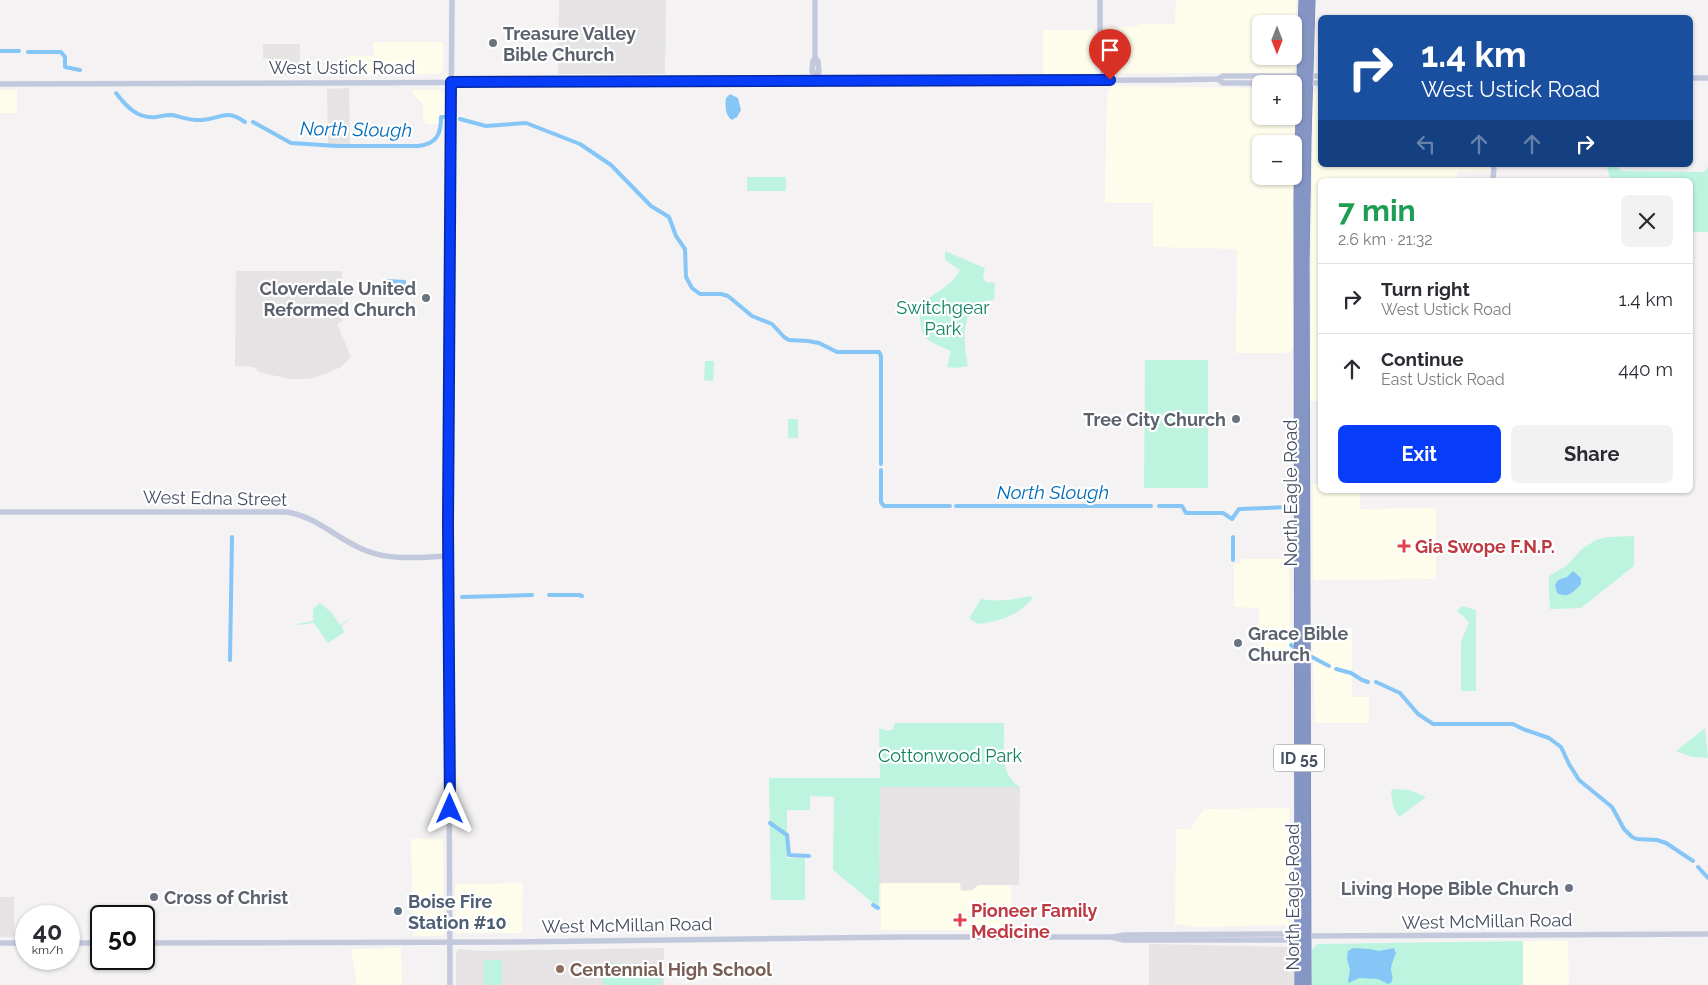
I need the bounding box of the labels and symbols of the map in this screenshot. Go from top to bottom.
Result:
north arrow [1252,15,1302,65]
place label: Treasure Valley Bible Church [503,23,636,65]
pin [1089,29,1131,80]
marker: Treasure Valley Bible Church [487,37,499,49]
street label: West Ustick Road [269,57,415,78]
water label: North Slough [300,117,412,141]
place label: Cloverdale United Reformed Church [259,278,416,320]
marker: Cloverdale United Reformed Church [420,292,432,304]
park label: Switchgear Park [896,297,990,339]
place label: Tree City Church [1083,409,1226,430]
marker: Tree City Church [1230,413,1242,425]
street label: North Eagle Road [1280,420,1301,566]
water label: North Slough [997,481,1109,503]
street label: West Edna Street [143,486,287,510]
place label: Gia Swope F.N.P. [1415,536,1555,557]
marker: Gia Swope F.N.P. [1397,539,1411,553]
place label: Grace Bible Church [1248,623,1348,665]
marker: Grace Bible Church [1232,637,1244,649]
road number: ID 55 [1274,744,1324,771]
park label: Cottonwood Park [878,745,1023,766]
position arrow [423,782,475,834]
street label: North Eagle Road [1282,824,1303,970]
place label: Living Hope Bible Church [1341,878,1559,899]
marker: Living Hope Bible Church [1563,882,1575,894]
place label: Cross of Christ [164,887,288,908]
marker: Cross of Christ [148,891,160,903]
place label: Boise Fire Station #10 [408,891,507,933]
place label: Pioneer Family Medicine [971,900,1098,942]
speed limit sign: 50 [90,905,155,970]
marker: Boise Fire Station #10 [392,905,404,917]
street label: West McMillan Road [1402,909,1572,933]
street label: West McMillan Road [542,913,712,937]
marker: Pioneer Family Medicine [953,913,967,927]
place label: Centennial High School [570,959,772,980]
marker: Centennial High School [554,963,566,975]

